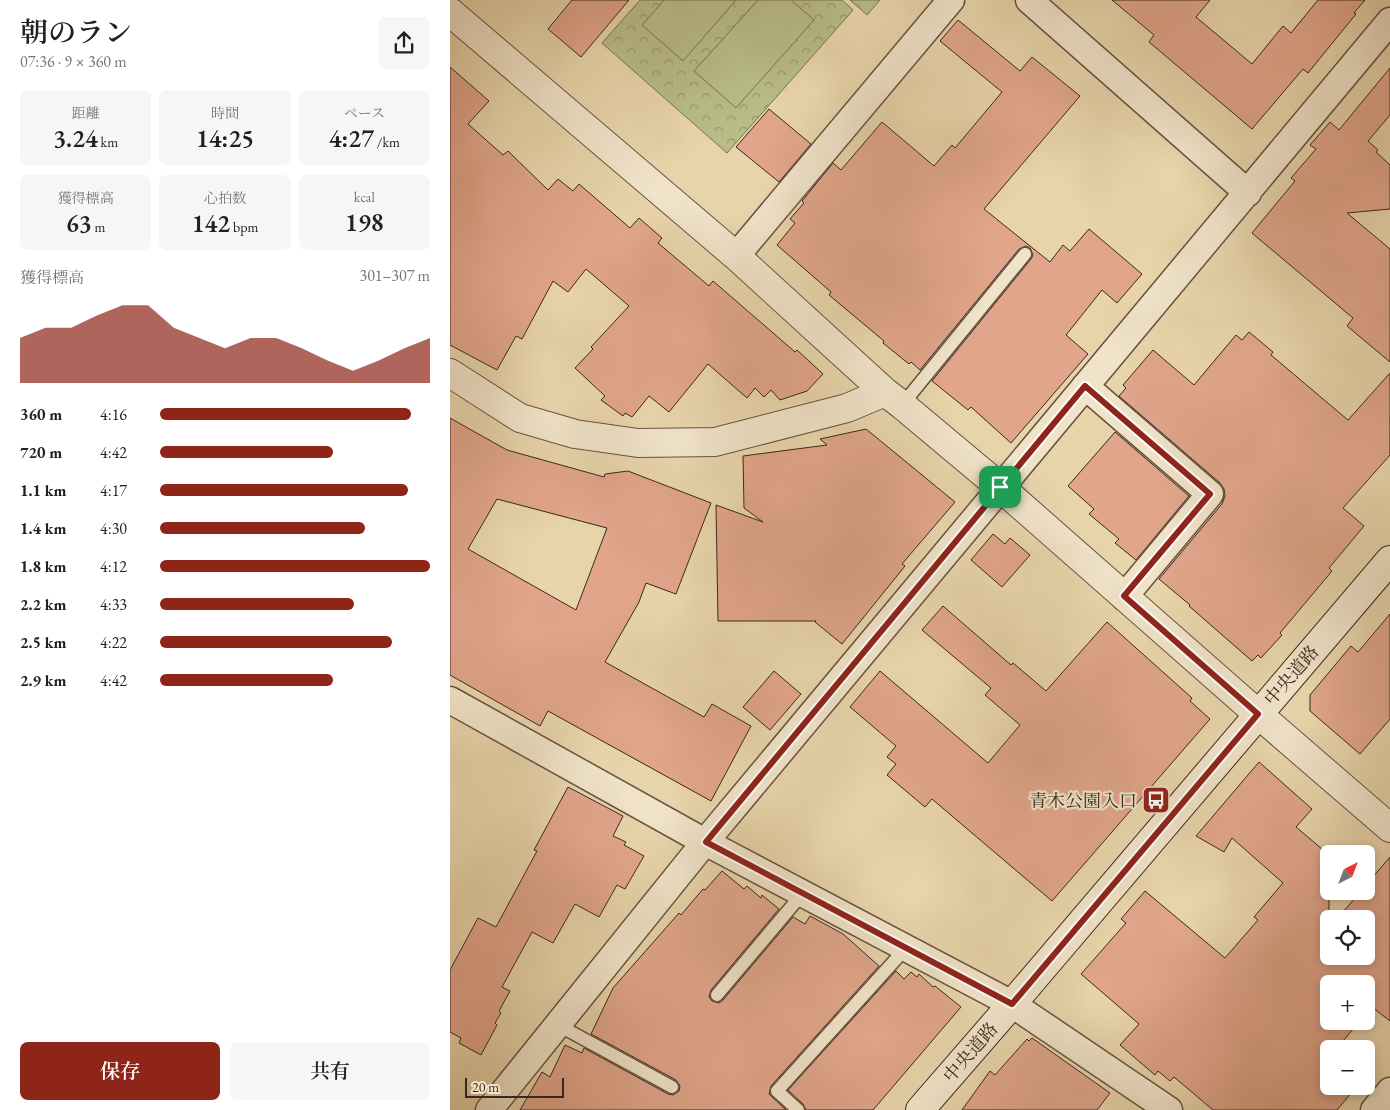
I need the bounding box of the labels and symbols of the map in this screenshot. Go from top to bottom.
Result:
pin [979,466,1021,508]
street label: 中央道路 [1259,640,1323,710]
bus stop icon: 青木公園入口 [1141,785,1171,815]
place label: 青木公園入口 [1029,789,1137,812]
north arrow [1320,845,1375,900]
street label: 中央道路 [938,1017,1002,1087]
scale bar [465,1075,564,1098]

